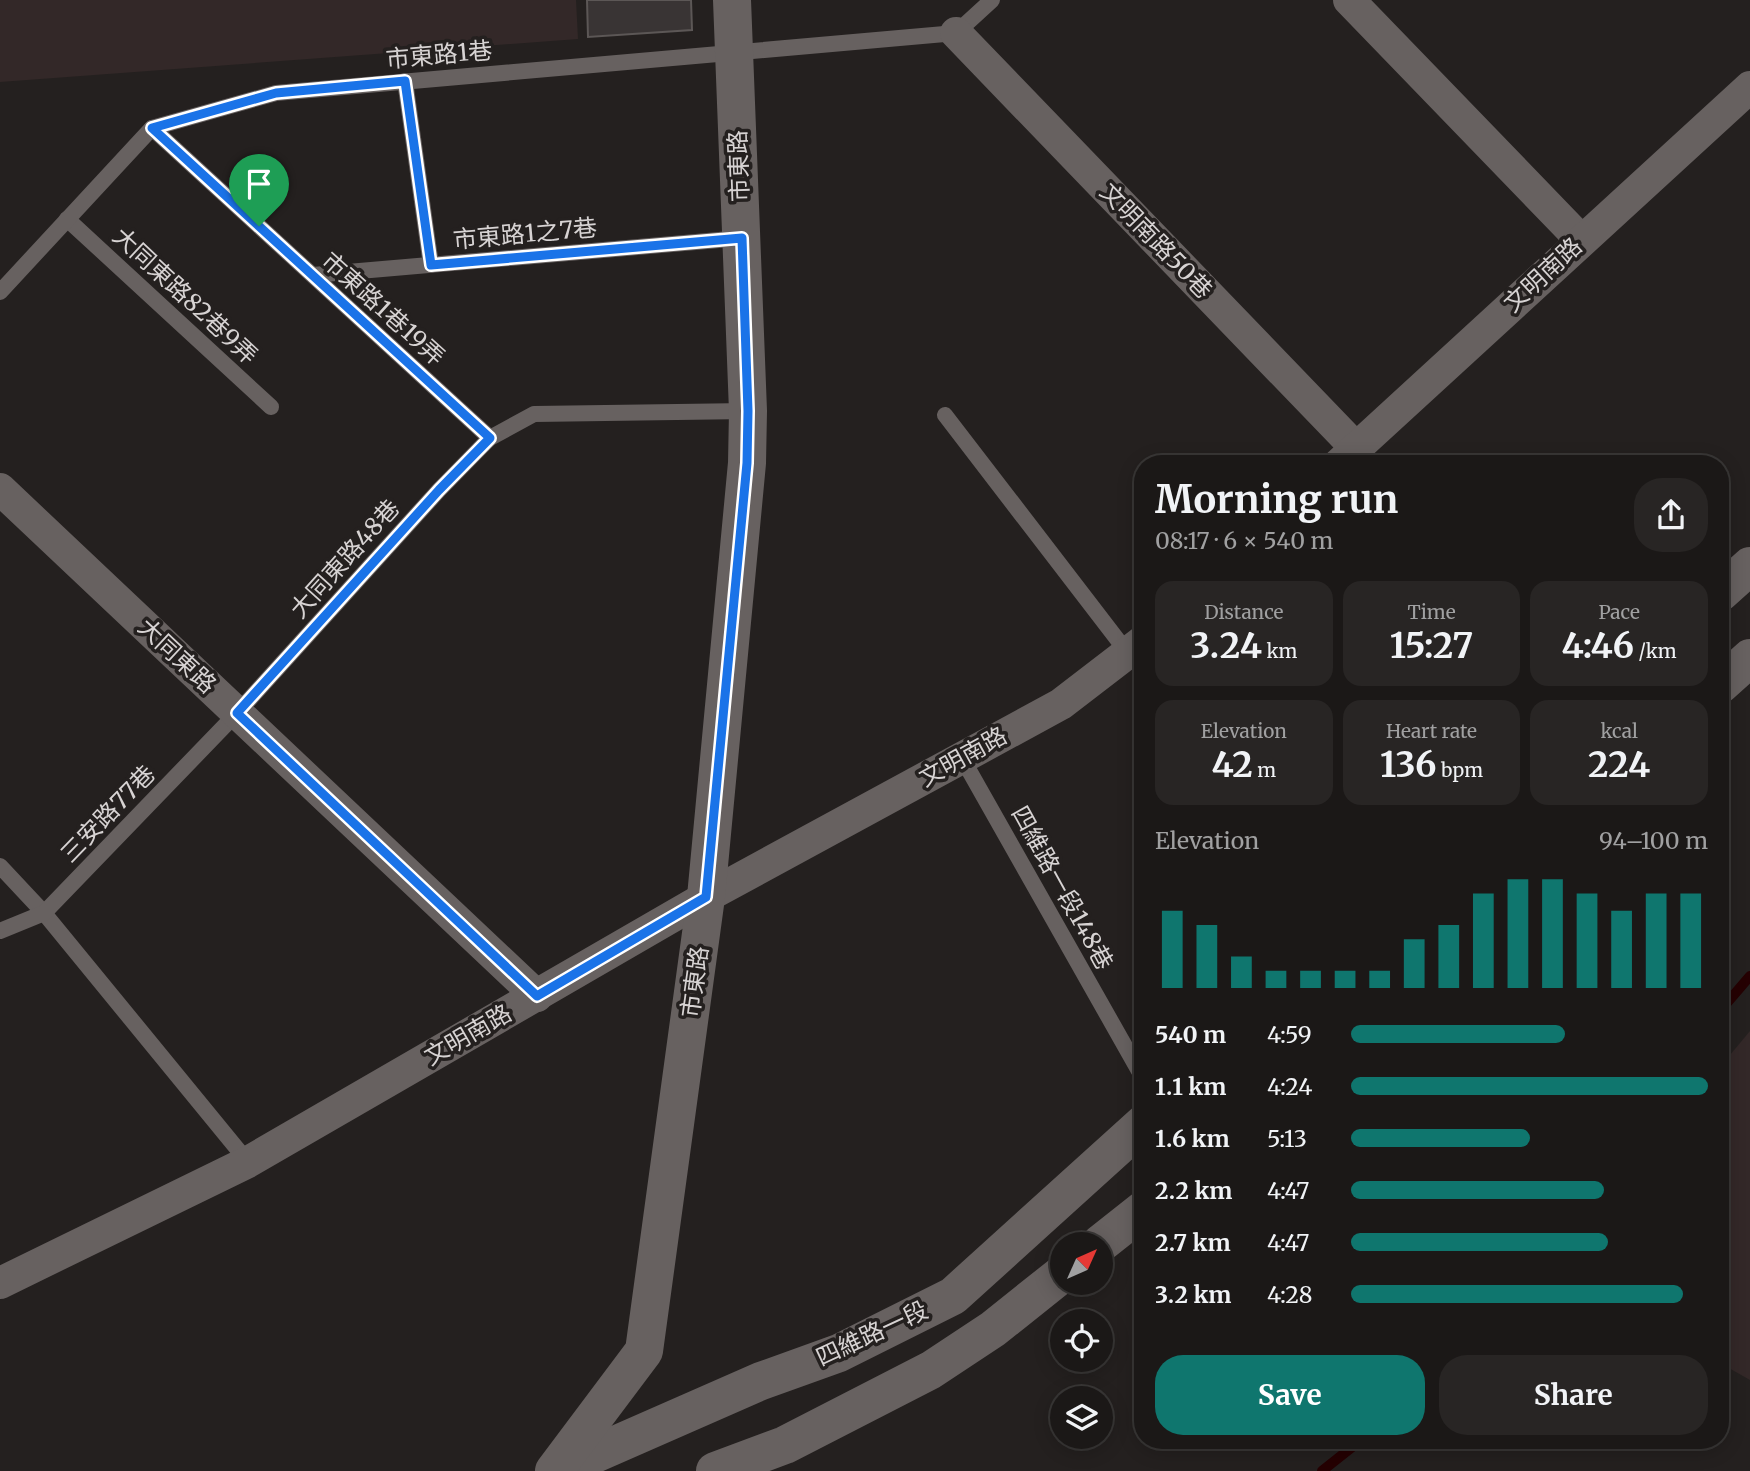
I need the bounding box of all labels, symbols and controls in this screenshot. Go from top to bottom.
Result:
street label: 市東路1巷 [384,34,494,75]
street label: 市東路 [722,129,755,203]
pin [229,154,289,226]
icon: arrive [240,165,278,203]
street label: 文明南路50巷 [1093,176,1219,305]
street label: 市東路1之7巷 [452,212,598,255]
street label: 大同東路82巷9弄 [107,221,264,371]
street label: 文明南路 [1497,231,1588,319]
street label: 市東路1巷19弄 [315,245,451,372]
text: Morning run [1155,476,1398,523]
button: share [1634,478,1708,552]
street label: 大同東路48巷 [283,493,406,624]
text: 08:17 · 6 × 540 m [1155,526,1333,555]
text: Distance [1204,600,1284,624]
text: Time [1407,600,1456,624]
text: Pace [1598,600,1640,624]
street label: 大同東路 [132,612,223,700]
text: 3.24 [1190,624,1262,668]
text: 15:27 [1390,624,1473,668]
text: 4:46 [1562,624,1634,668]
text: km [1262,639,1297,663]
text: /km [1634,639,1677,663]
text: Elevation [1201,719,1287,743]
text: Heart rate [1386,719,1477,743]
text: kcal [1600,719,1638,743]
street label: 文明南路 [913,720,1012,793]
text: 42 [1211,743,1253,787]
text: 136 [1380,743,1437,787]
text: 224 [1588,743,1650,787]
text: m [1253,758,1276,782]
text: bpm [1437,758,1483,782]
street label: 三安路77巷 [54,759,162,869]
street label: 四維路一段148巷 [1005,800,1120,975]
text: Elevation [1155,826,1259,855]
text: 94–100 m [1599,826,1708,855]
street label: 市東路 [674,944,715,1020]
street label: 文明南路 [418,997,517,1072]
text: 540 m [1155,1020,1226,1049]
text: 4:59 [1267,1020,1312,1049]
text: 1.1 km [1155,1072,1226,1101]
text: 4:24 [1267,1072,1312,1101]
text: 1.6 km [1155,1124,1230,1153]
text: 5:13 [1267,1124,1307,1153]
text: 2.2 km [1155,1176,1233,1205]
text: 4:47 [1267,1176,1309,1205]
text: 2.7 km [1155,1228,1231,1257]
text: 4:47 [1267,1228,1309,1257]
north arrow [1050,1232,1113,1295]
map controls [1050,1232,1113,1449]
text: 3.2 km [1155,1280,1232,1309]
text: 4:28 [1267,1280,1312,1309]
street label: 四維路一段 [811,1294,933,1373]
button: locate [1050,1309,1113,1372]
button: Save [1155,1355,1425,1435]
button: Share [1439,1355,1708,1435]
button: layers [1050,1386,1113,1449]

